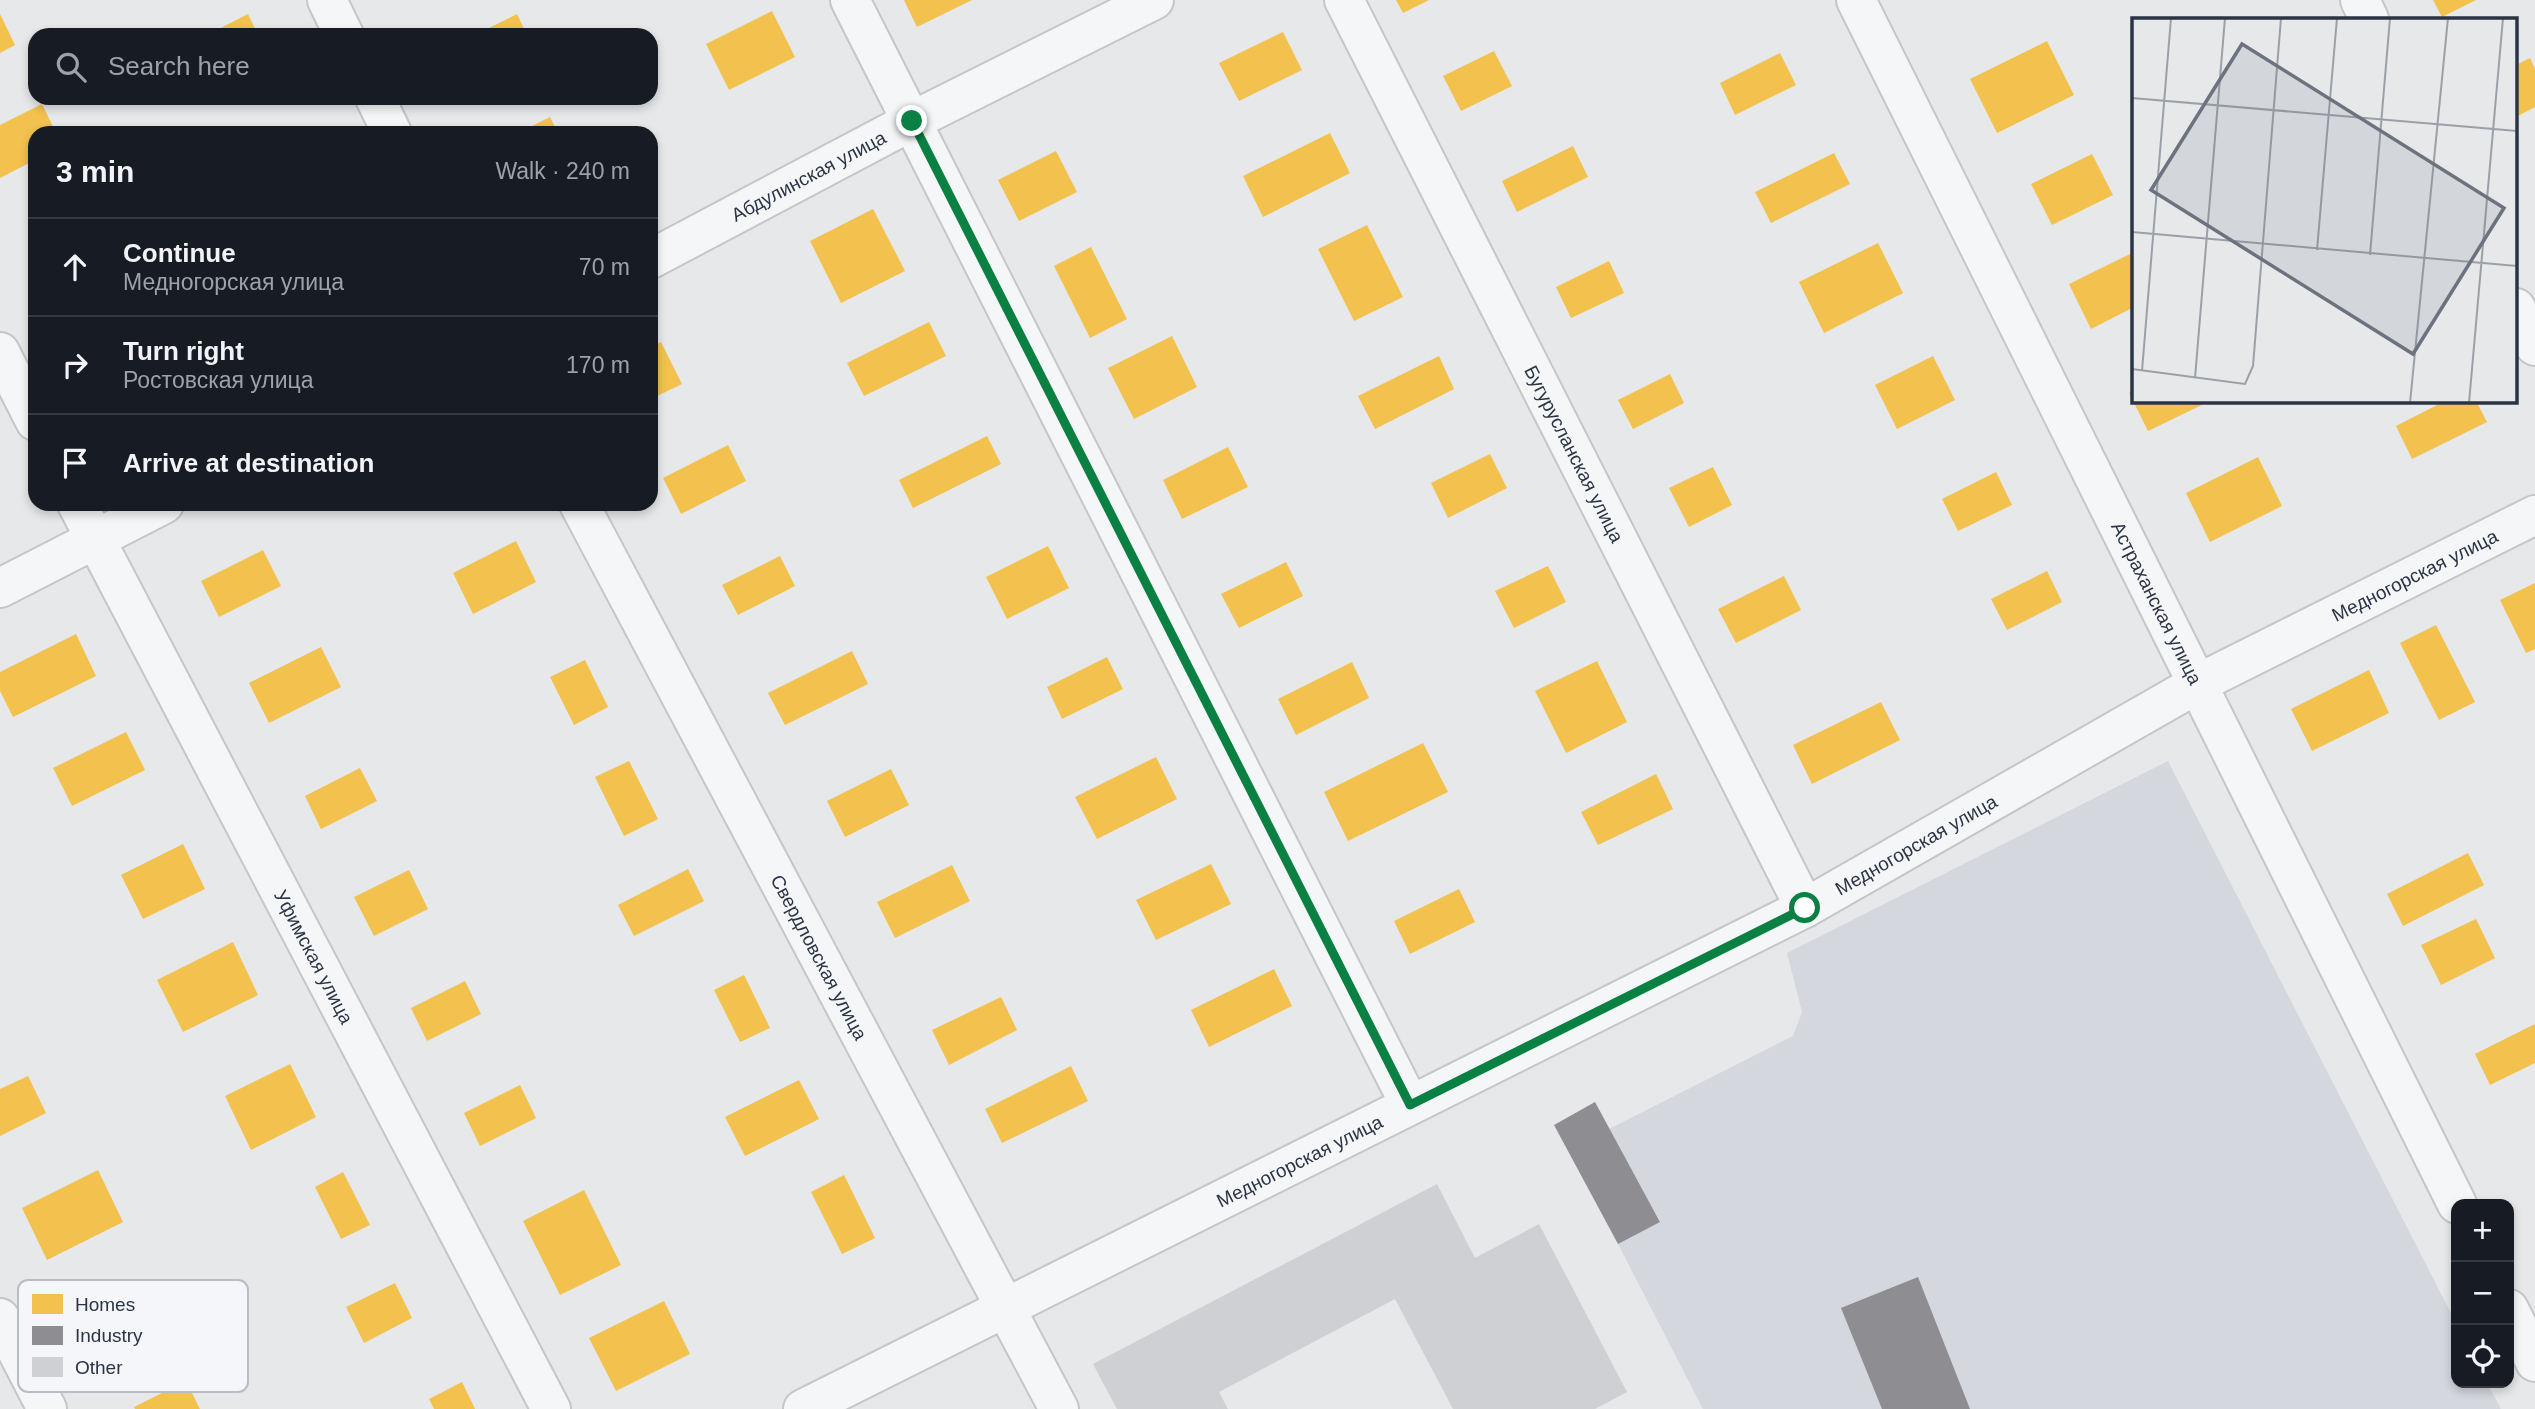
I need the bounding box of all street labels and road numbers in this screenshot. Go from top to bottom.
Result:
street label: Абдулинская улица [728,127,890,226]
street label: Бугурусланская улица [1520,362,1628,547]
street label: Астраханская улица [2107,518,2206,688]
street label: Медногорская улица [2328,525,2502,626]
street label: Медногорская улица [1832,790,2001,900]
street label: Свердловская улица [767,871,871,1044]
street label: Уфимская улица [270,886,357,1028]
street label: Медногорская улица [1213,1111,1386,1211]

